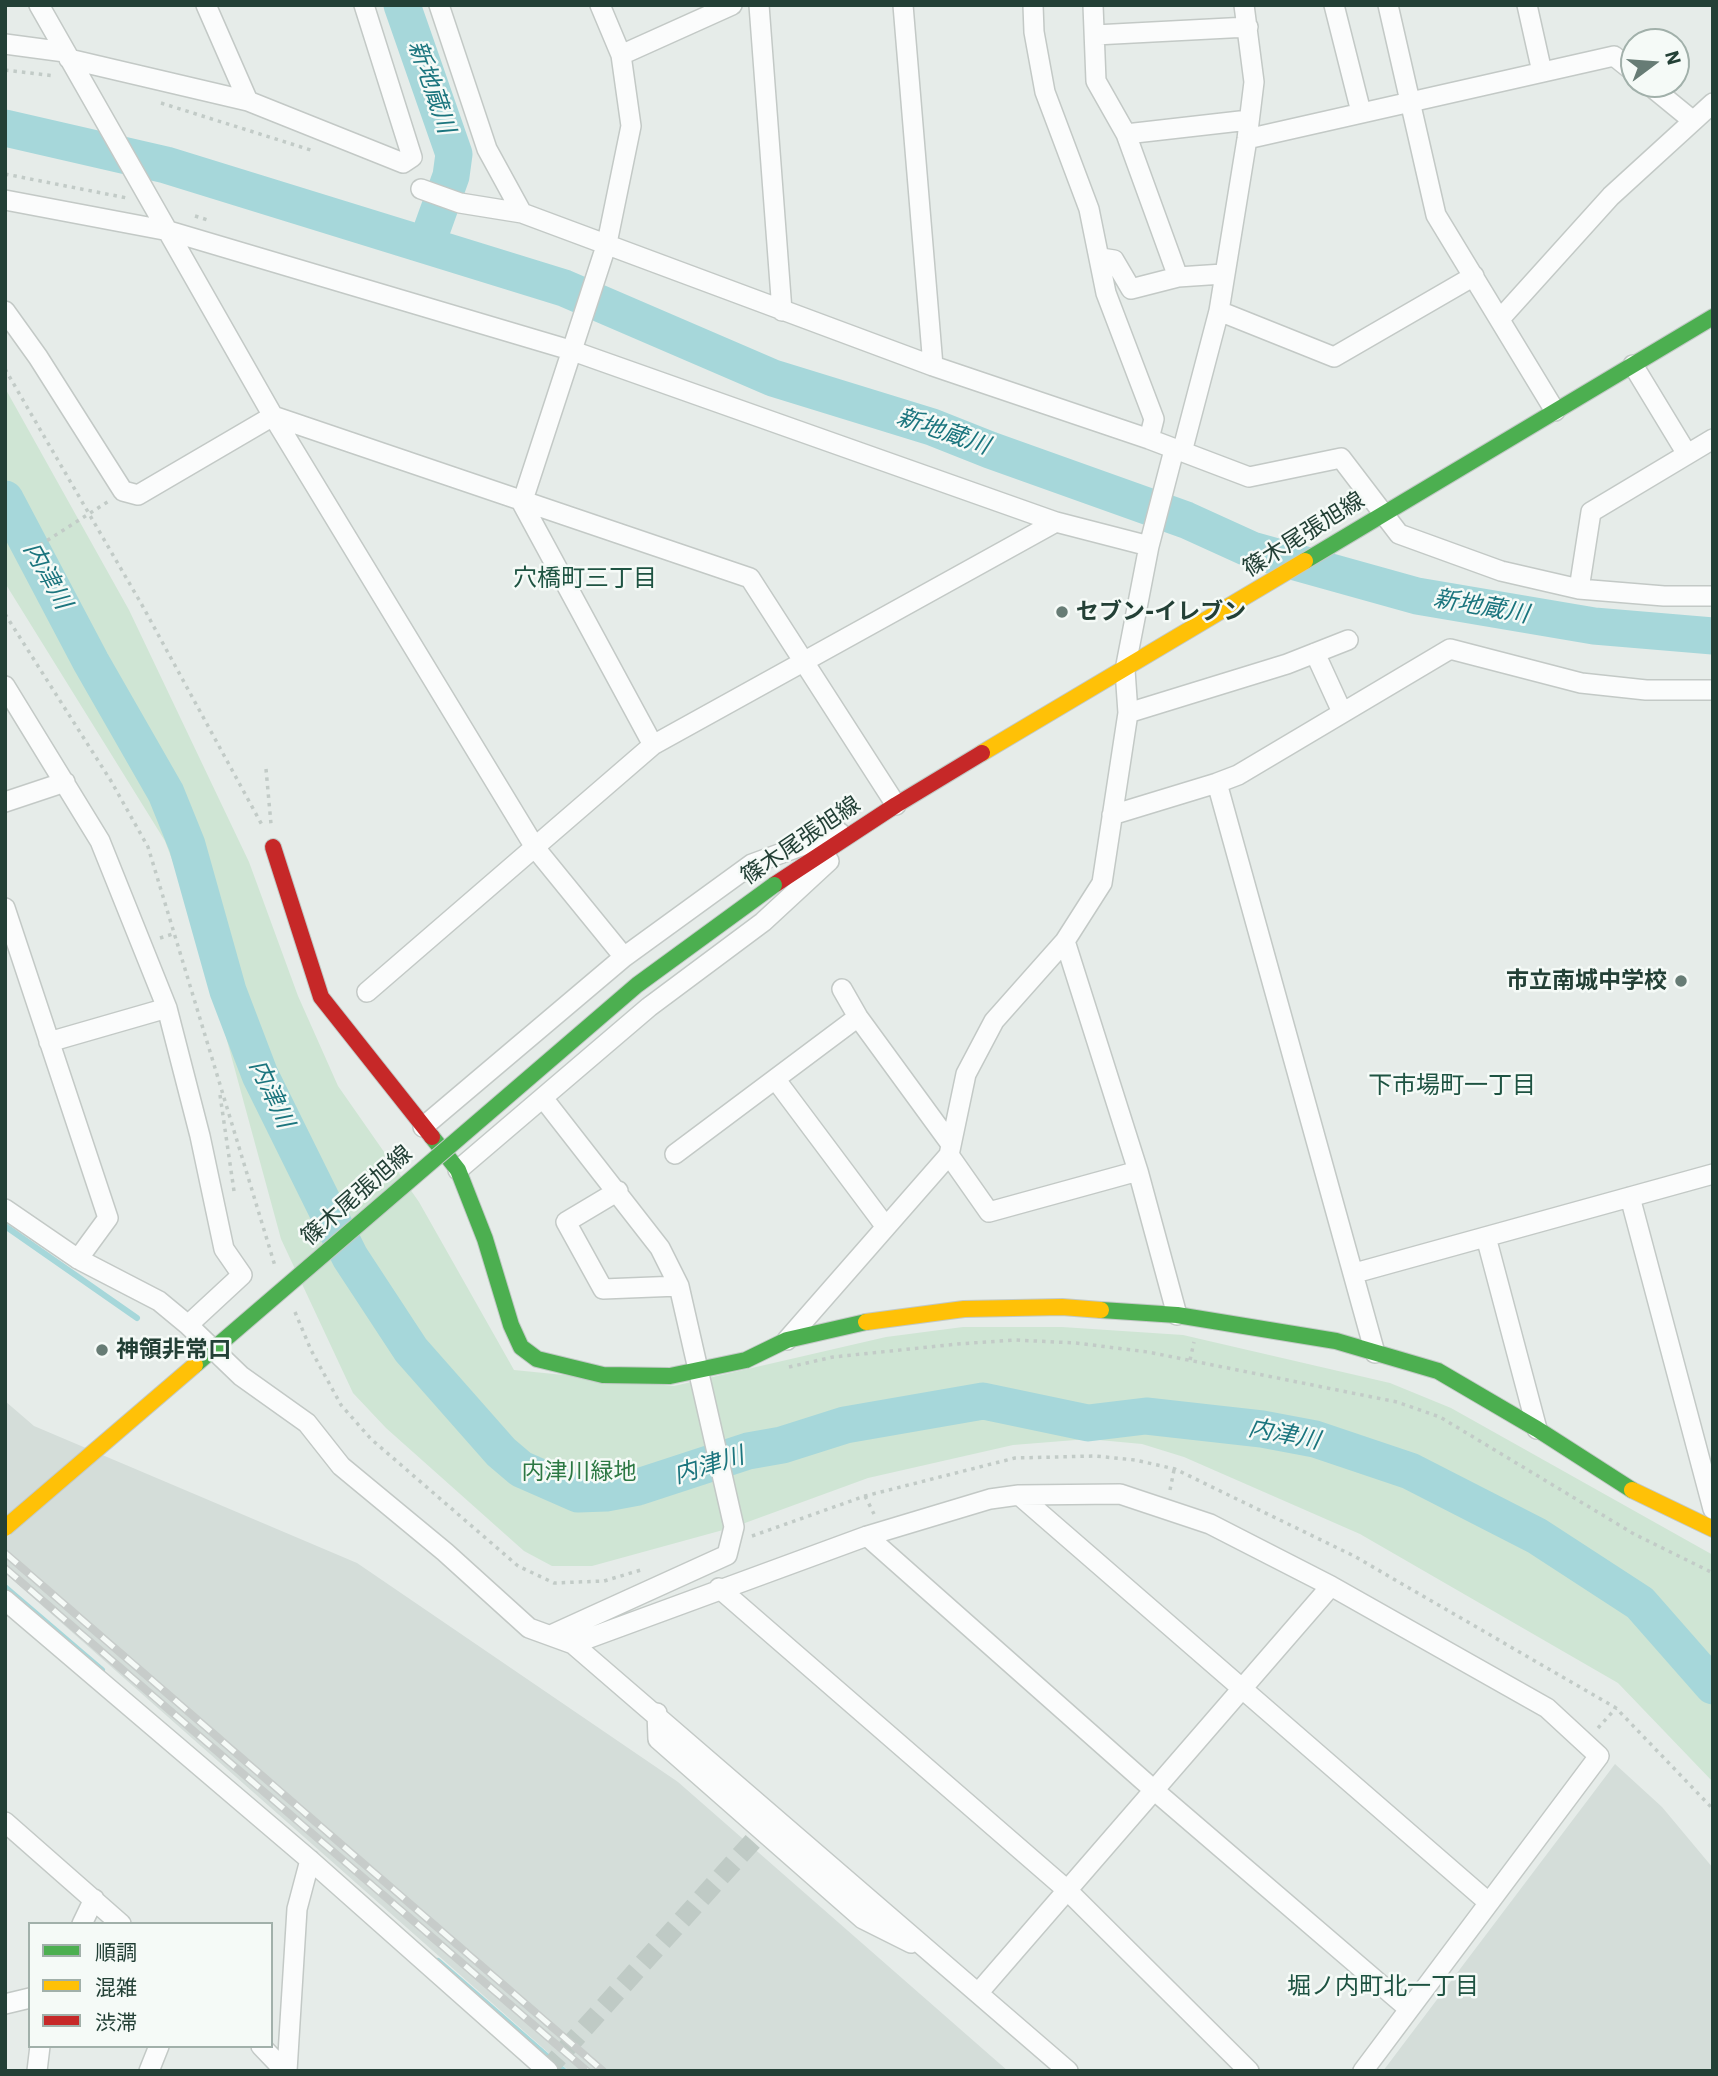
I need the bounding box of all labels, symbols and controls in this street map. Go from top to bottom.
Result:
north arrow [1620,28,1690,98]
water label: 新地蔵川 [402,37,460,137]
text: N [1660,48,1687,68]
water label: 新地蔵川 [893,403,993,461]
street label: 篠木尾張旭線 [1238,487,1370,583]
water label: 内津川 [17,538,77,614]
district label: 穴橋町三丁目 [513,565,657,593]
water label: 新地蔵川 [1431,584,1531,630]
place label: セブン-イレブン [1076,598,1246,626]
marker: セブン-イレブン [1054,604,1070,620]
street label: 篠木尾張旭線 [736,791,866,891]
place label: 市立南城中学校 [1506,967,1667,995]
marker: 市立南城中学校 [1673,973,1689,989]
water label: 内津川 [243,1055,299,1133]
district label: 下市場町一丁目 [1368,1072,1536,1100]
street label: 篠木尾張旭線 [296,1140,418,1252]
place label: 神領非常口 [116,1336,231,1364]
marker: 神領非常口 [94,1342,110,1358]
water label: 内津川 [1246,1414,1322,1456]
water label: 内津川 [670,1442,748,1490]
park label: 内津川緑地 [522,1458,636,1486]
legend [28,1922,273,2048]
text: 順調 [95,1938,137,1966]
text: 混雑 [95,1973,137,2001]
district label: 堀ノ内町北一丁目 [1287,1973,1479,2001]
text: 渋滞 [95,2008,137,2036]

